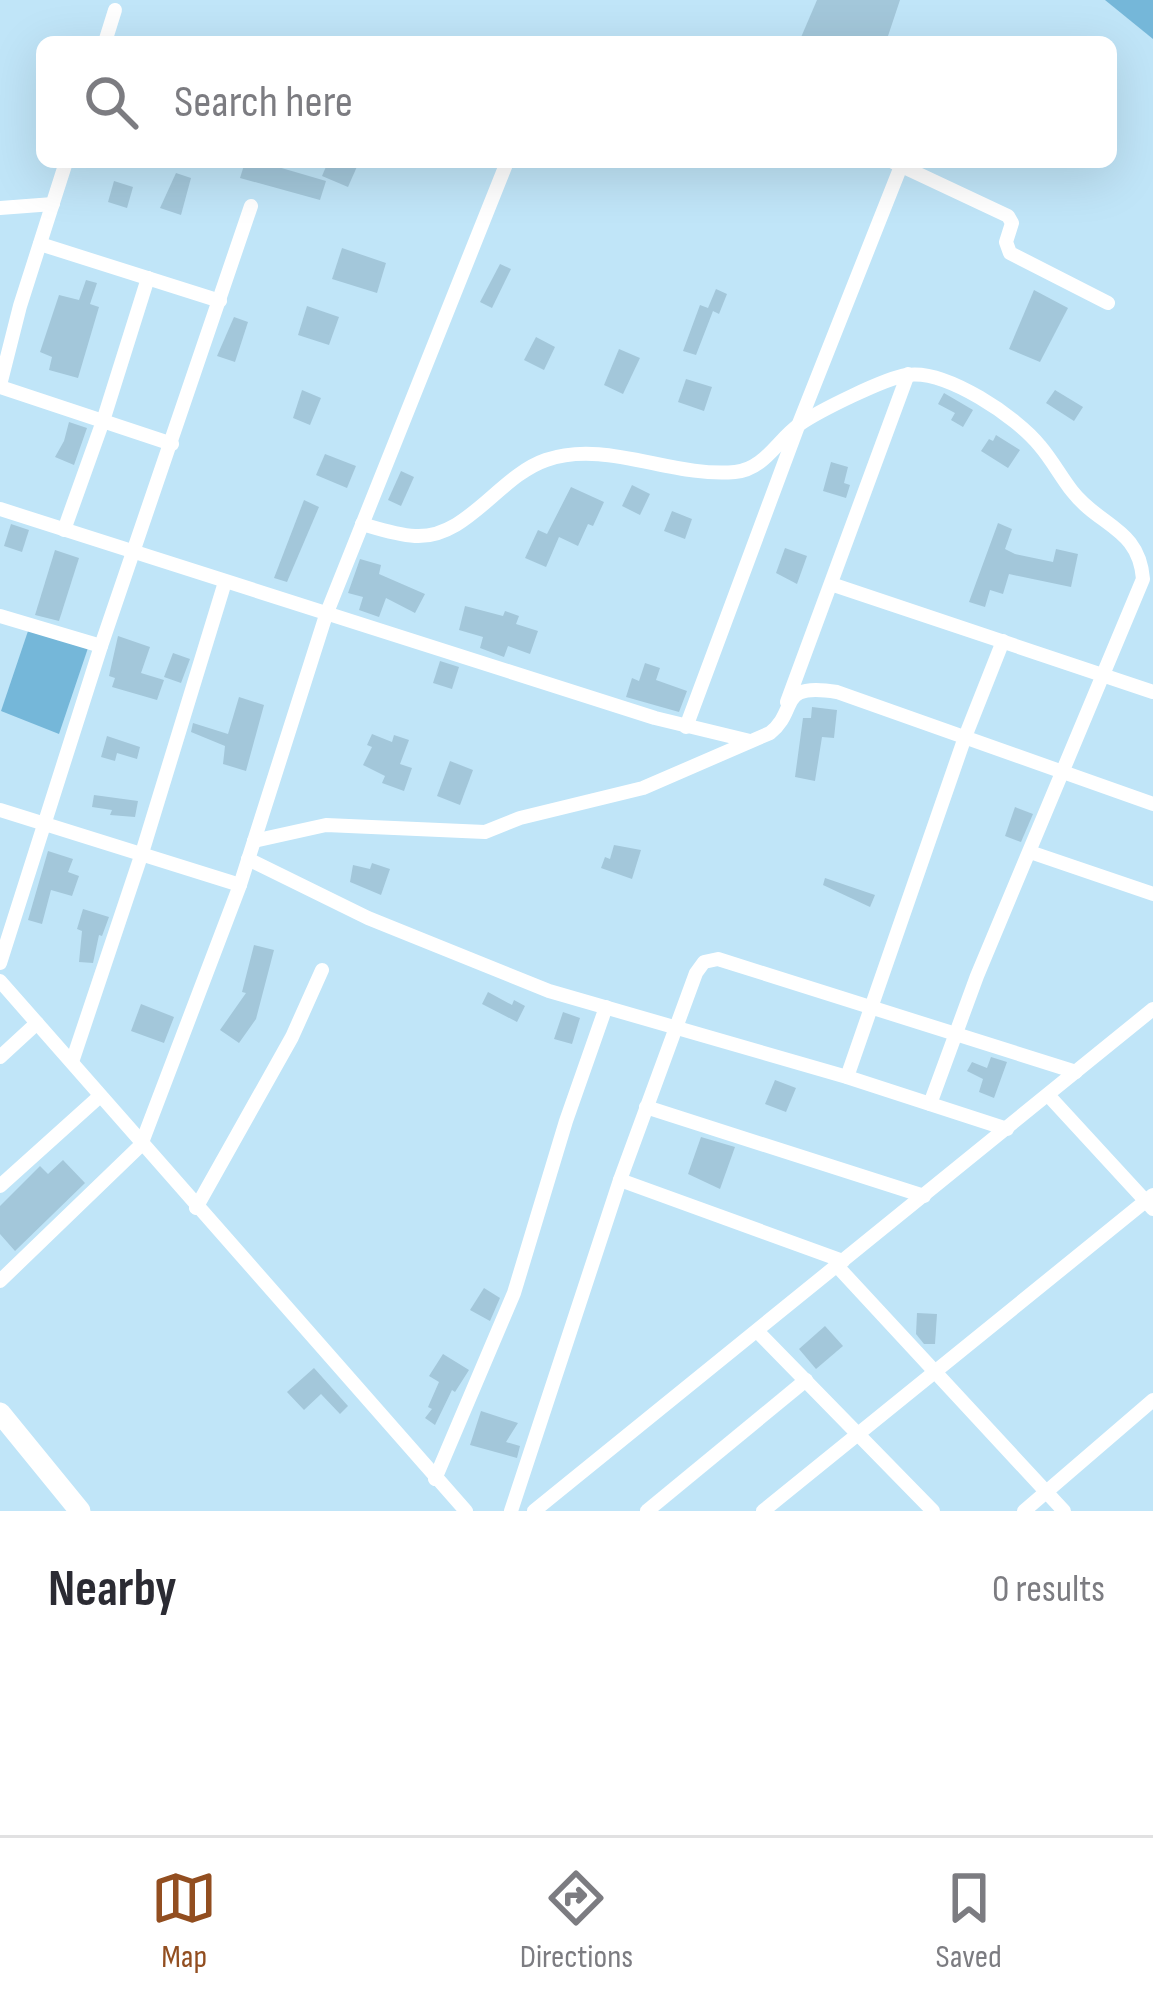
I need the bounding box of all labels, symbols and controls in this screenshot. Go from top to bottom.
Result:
search box [36,36,1117,168]
icon: search [78,69,144,135]
text: Search here [174,75,353,130]
text: Nearby [48,1559,177,1620]
text: 0 results [992,1566,1105,1613]
tab: Map [151,1865,217,1977]
tab: Directions [520,1865,633,1977]
tab: Saved [936,1865,1002,1977]

